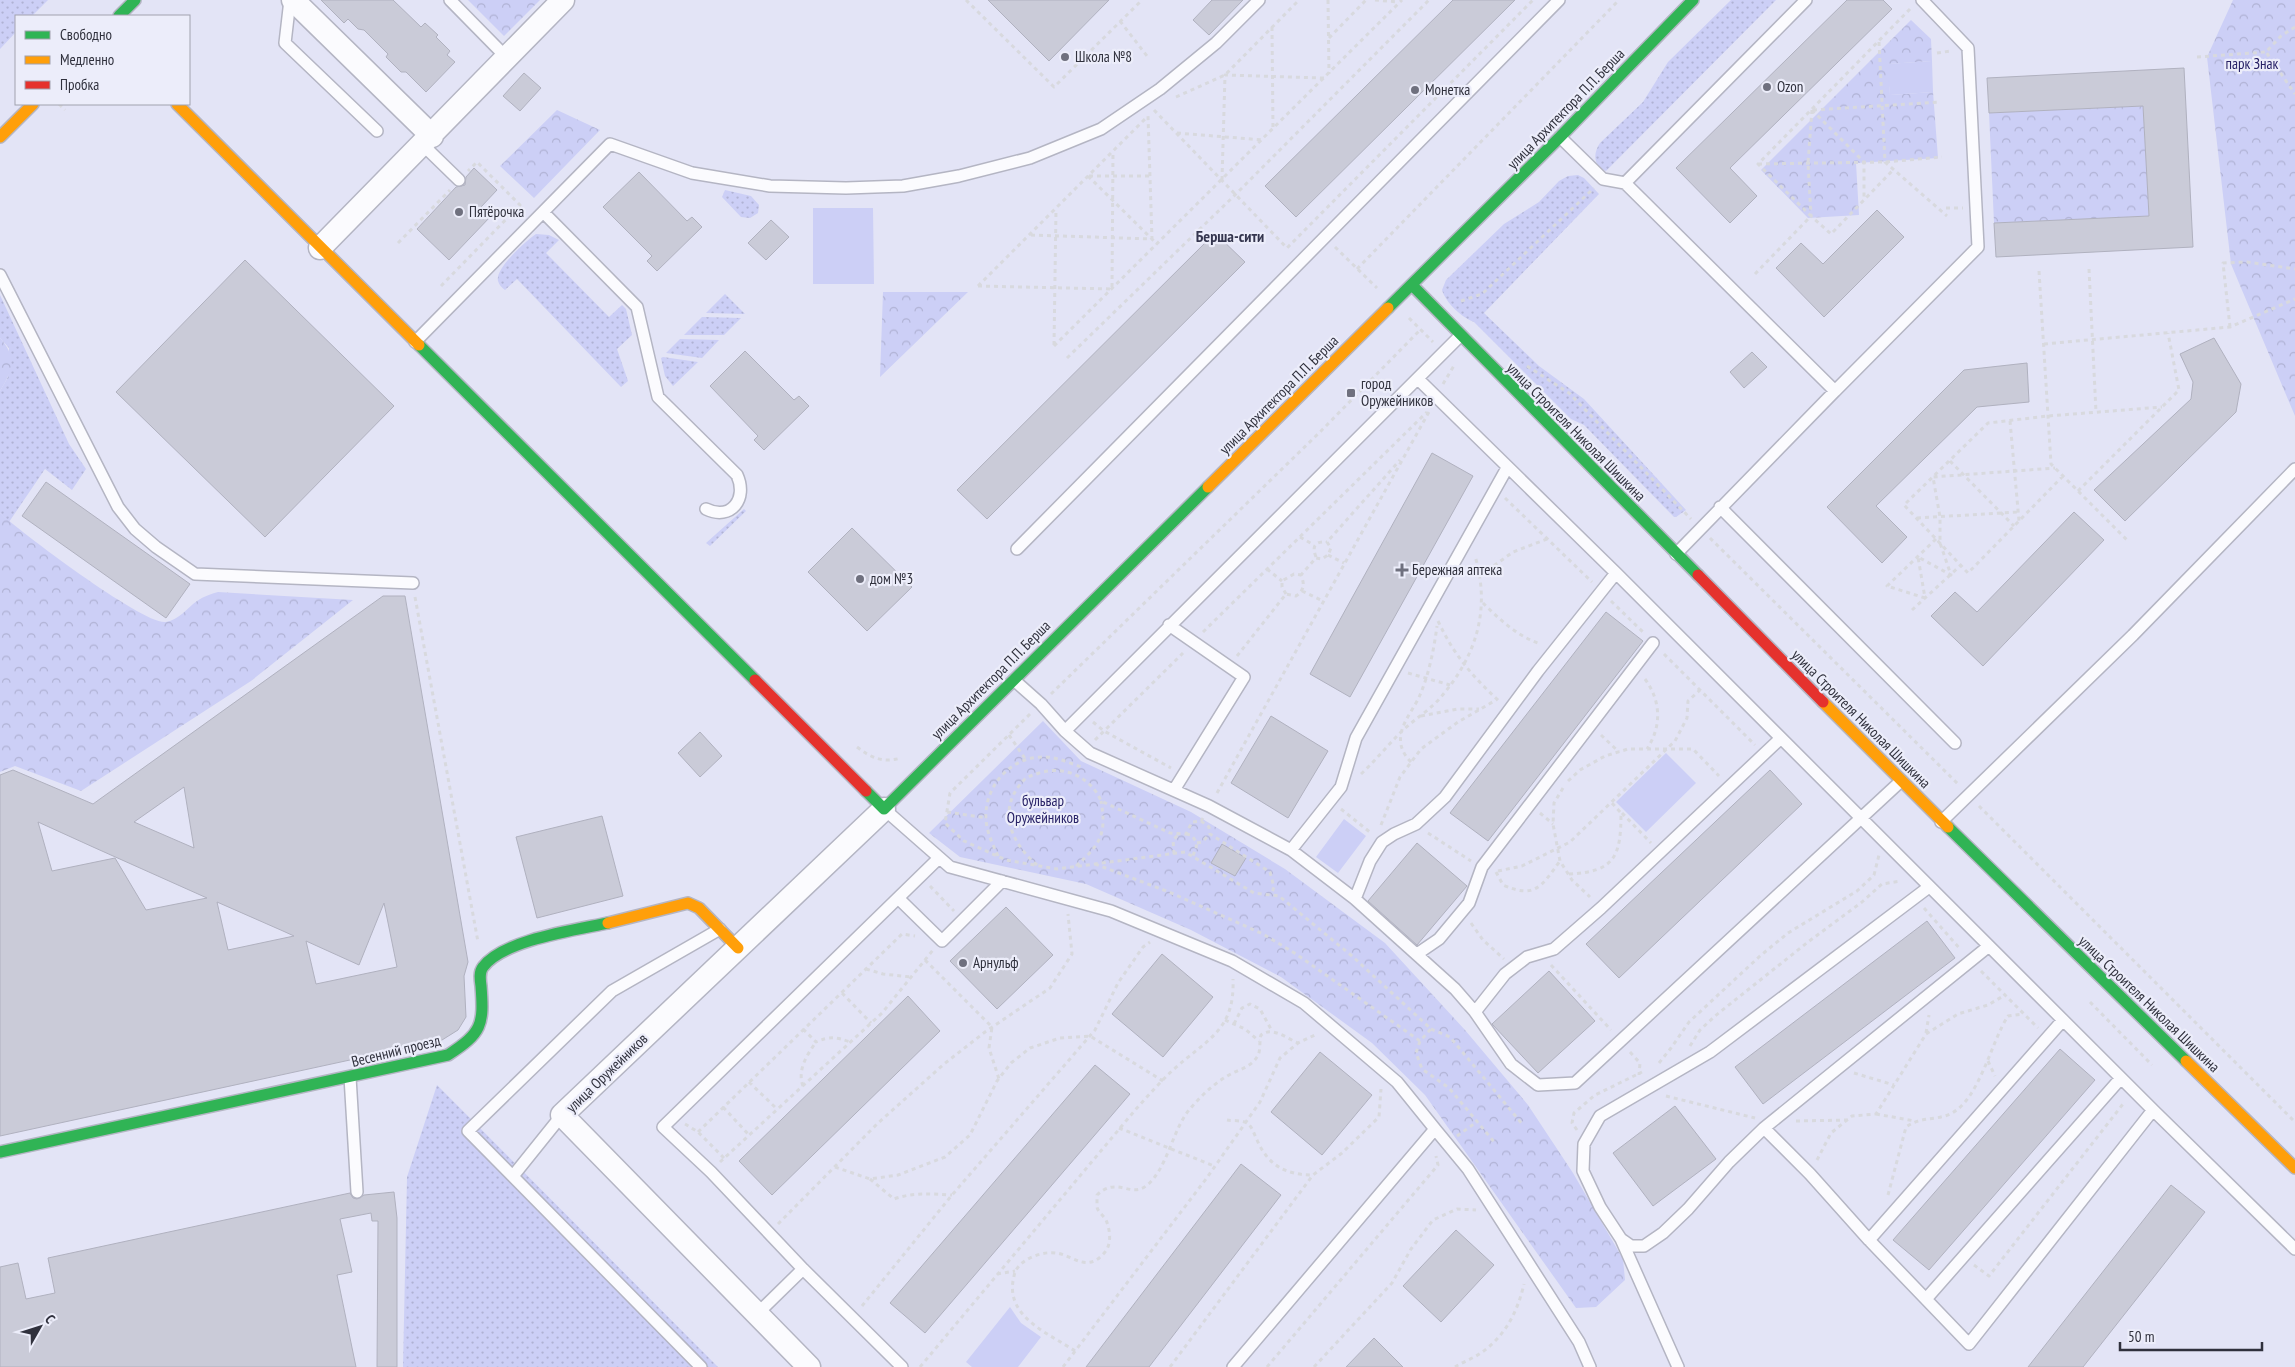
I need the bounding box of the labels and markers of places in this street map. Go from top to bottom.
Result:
place label: Школа №8 [1075,47,1132,66]
marker: Школа №8 [1059,51,1071,63]
place label: Ozon [1777,77,1803,96]
place label: Монетка [1425,80,1470,99]
marker: Ozon [1761,81,1773,93]
marker: Монетка [1409,84,1421,96]
place label: Пятёрочка [469,202,524,221]
marker: Пятёрочка [453,206,465,218]
place label: город Оружейников [1361,374,1433,410]
marker: город Оружейников [1345,387,1357,399]
place label: Бережная аптека [1412,560,1502,579]
marker: Бережная аптека [1396,564,1408,576]
place label: дом №3 [870,569,913,588]
marker: дом №3 [854,573,866,585]
place label: Арнульф [973,953,1018,972]
marker: Арнульф [957,957,969,969]

